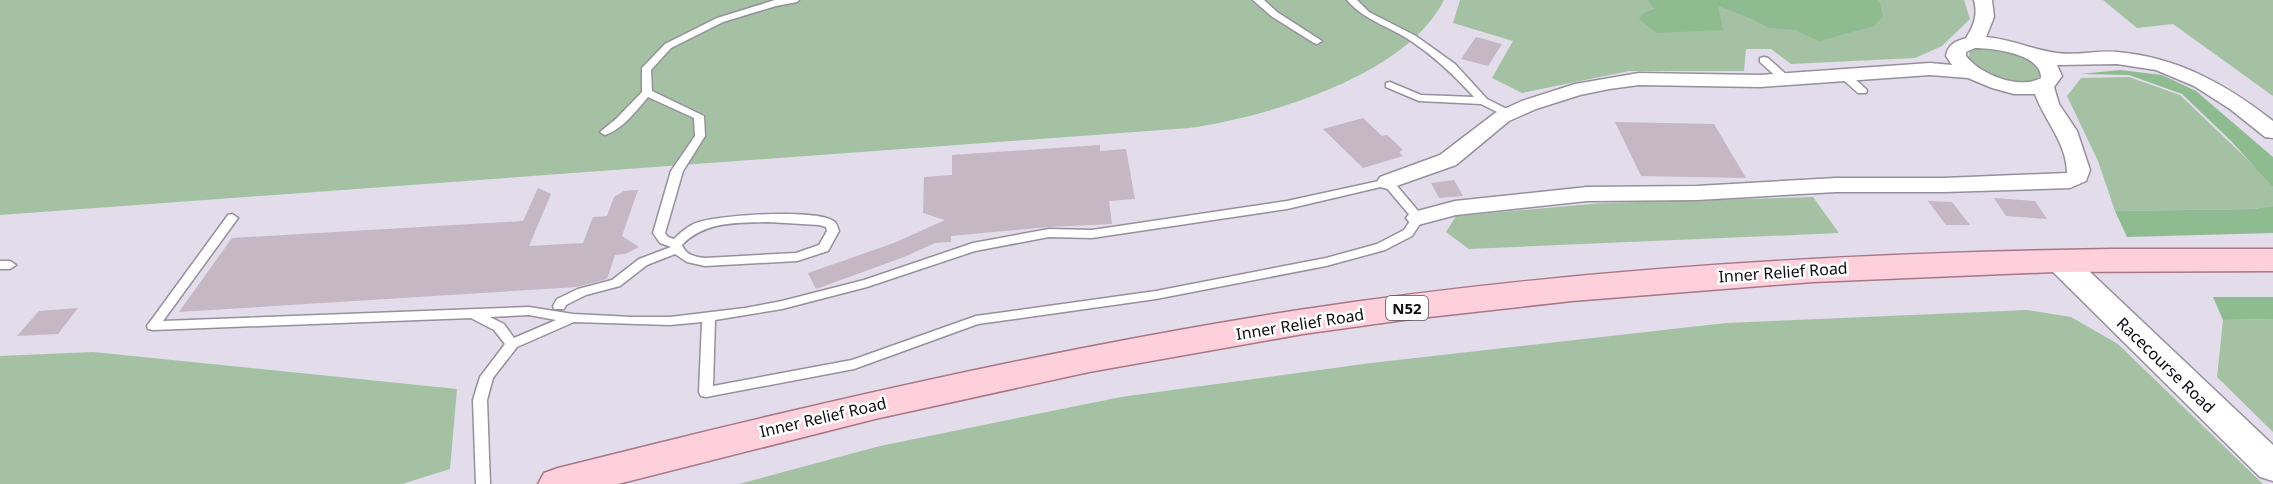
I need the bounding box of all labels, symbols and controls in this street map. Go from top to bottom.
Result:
street label: Inner Relief Road [1718,257,1848,287]
road number: N52 [1386,296,1428,320]
street label: Inner Relief Road [1234,303,1366,345]
street label: Racecourse Road [2112,312,2220,418]
street label: Inner Relief Road [757,392,889,442]

